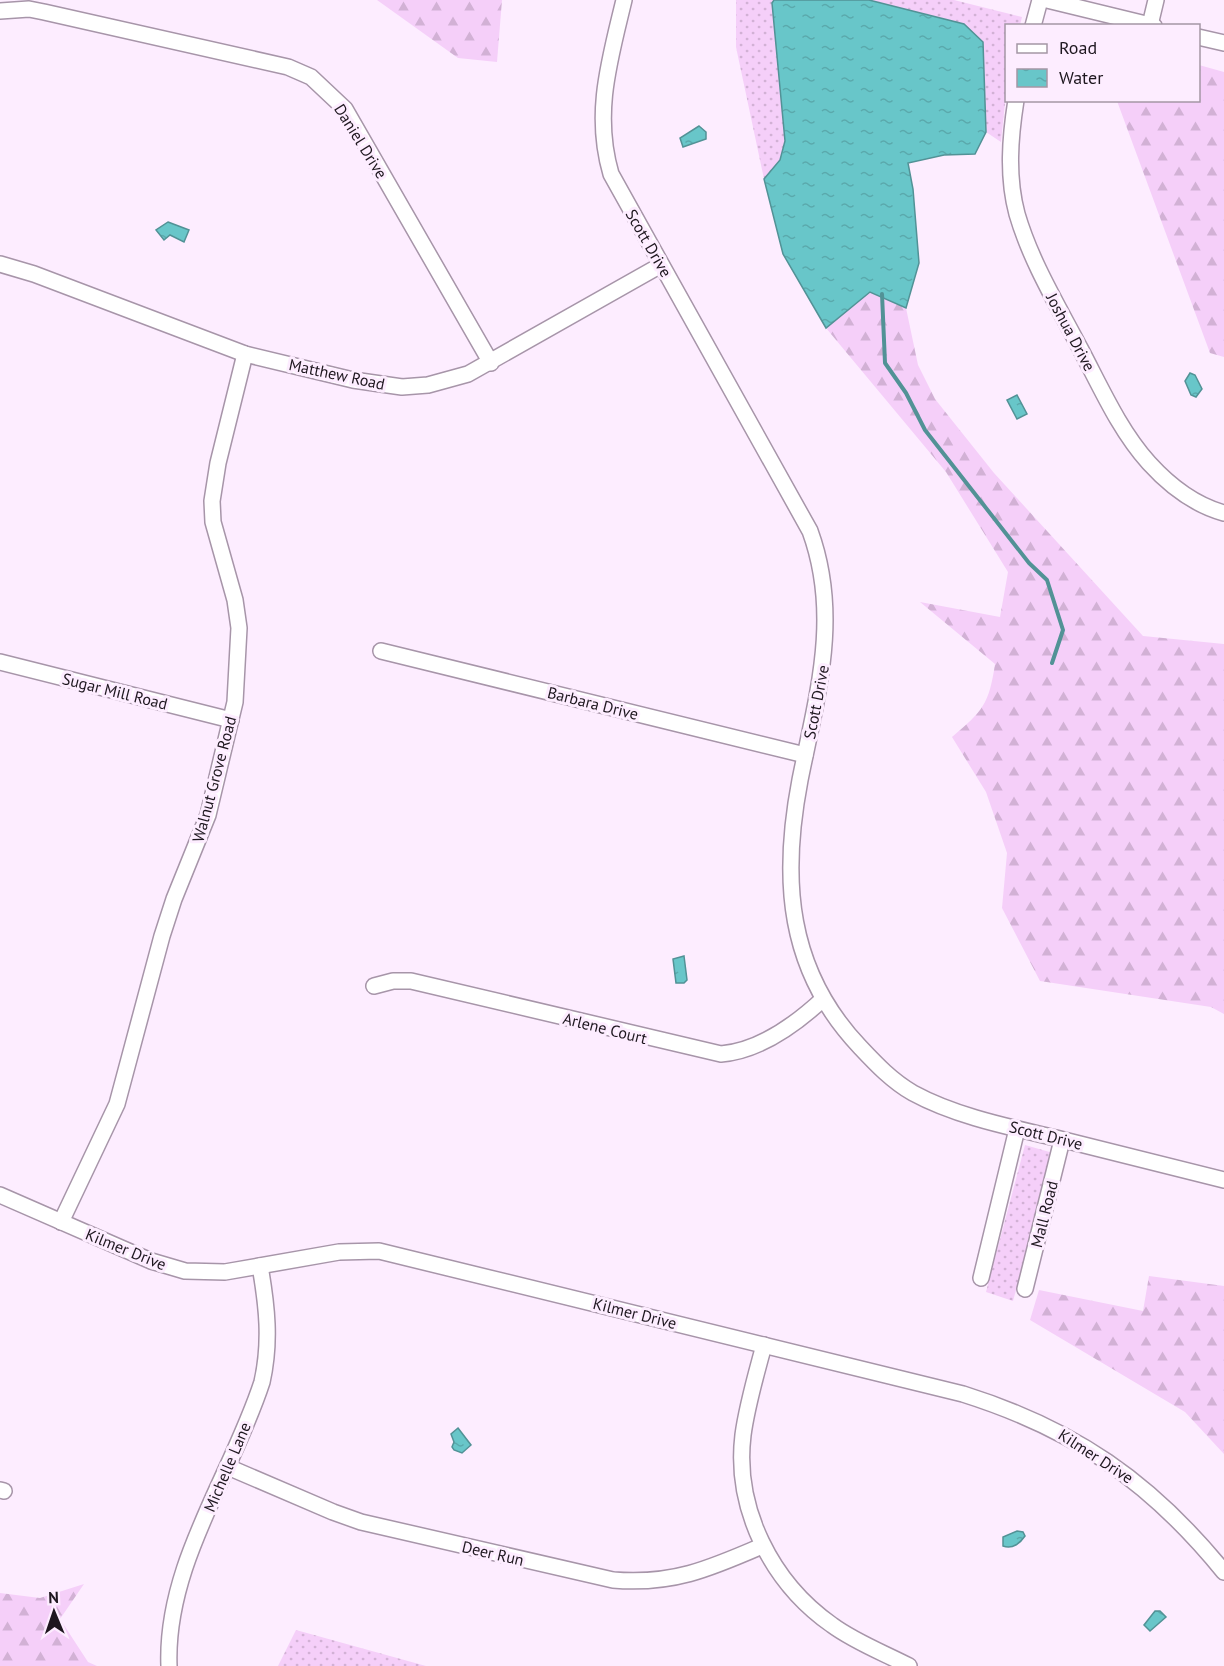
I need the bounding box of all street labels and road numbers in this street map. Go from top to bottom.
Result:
street label: Daniel Drive [330,100,392,182]
street label: Scott Drive [622,206,676,280]
street label: Joshua Drive [1042,289,1100,374]
street label: Matthew Road [287,354,387,394]
street label: Scott Drive [799,663,833,741]
street label: Sugar Mill Road [60,668,170,714]
street label: Barbara Drive [546,682,640,724]
street label: Walnut Grove Road [188,714,240,844]
street label: Arlene Court [561,1008,650,1048]
street label: Scott Drive [1007,1116,1085,1154]
street label: Mall Road [1026,1179,1062,1249]
street label: Kilmer Drive [83,1224,169,1274]
street label: Kilmer Drive [591,1293,679,1333]
street label: Michelle Lane [199,1419,255,1515]
street label: Kilmer Drive [1055,1424,1137,1488]
street label: Deer Run [460,1536,526,1570]

